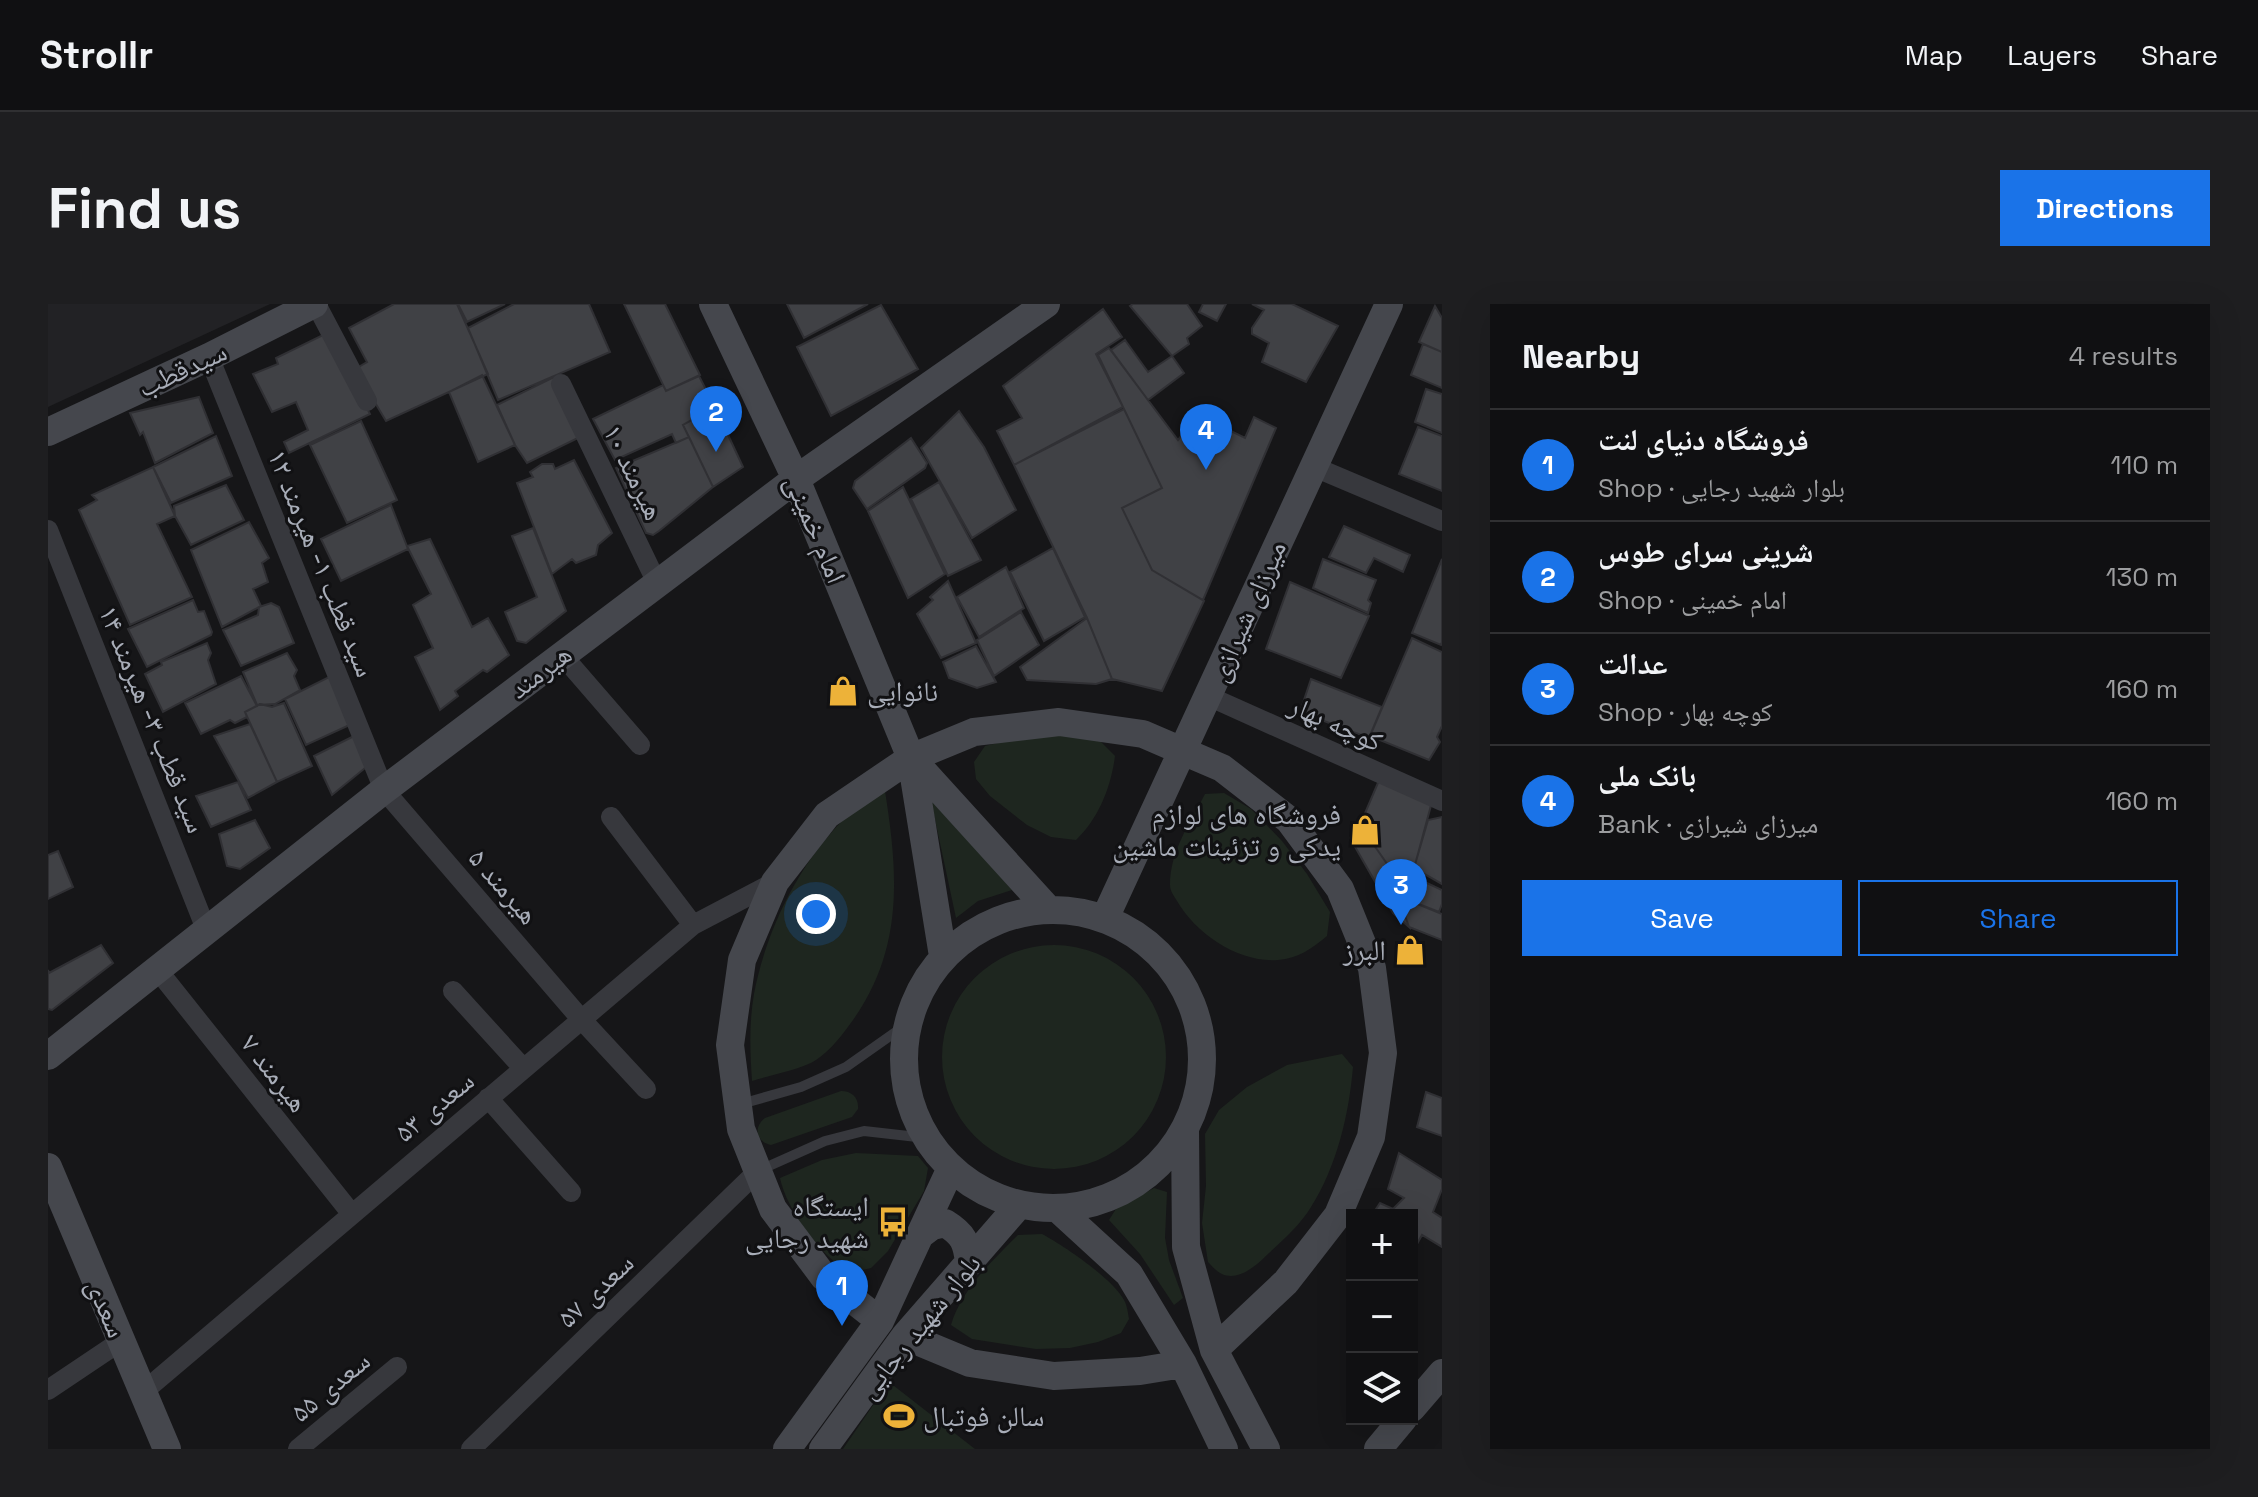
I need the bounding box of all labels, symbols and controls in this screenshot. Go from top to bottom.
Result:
text: Strollr [40,31,153,79]
text: Map [1905,37,1963,73]
text: Layers [2007,37,2097,73]
text: Share [2141,37,2218,73]
button: Directions [2000,170,2210,246]
text: Find us [48,173,241,244]
street label: سیدقطب [132,333,232,405]
text: Nearby [1522,335,1640,378]
text: 4 results [2069,339,2178,373]
pin: 2 [690,386,742,452]
pin: 4 [1180,404,1232,470]
street label: هیرمند ۱۰ [595,418,673,526]
text: فروشگاه دنیای لنت [1598,420,1809,459]
street label: سید قطب ۱- هیرمند ۱۲ [260,444,384,682]
text: 1 [1542,448,1554,482]
text: 110 m [2111,448,2178,482]
street label: امام خمینی [776,469,855,589]
text: Shop · بلوار شهید رجایی [1598,471,1845,505]
text: شرینی سرای طوس [1598,532,1814,571]
street label: میرزای شیرازی [1200,535,1294,687]
text: 2 [1540,560,1556,594]
text: 130 m [2106,560,2178,594]
text: Shop · امام خمینی [1598,583,1787,617]
street label: سید قطب ۳- هیرمند ۱۴ [91,600,215,838]
street label: هیرمند [501,636,579,706]
text: عدالت [1598,644,1668,683]
text: 3 [1540,672,1556,706]
text: 160 m [2106,672,2178,706]
place label: نانوایی [867,673,938,709]
shop icon: نانوایی [826,674,860,708]
street label: کوچه بهار [1283,686,1389,760]
text: Shop · کوچه بهار [1598,695,1773,729]
text: بانک ملی [1598,756,1696,795]
text: 4 [1540,784,1556,818]
text: 160 m [2106,784,2178,818]
place label: فروشگاه های لوازم یدکی و تزئینات ماشین [1112,796,1341,864]
text: Bank · میرزای شیرازی [1598,807,1818,841]
shop icon: فروشگاه های لوازم یدکی و تزئینات ماشین [1348,813,1382,847]
street label: هیرمند ۵ [461,840,547,932]
pin: 3 [1375,859,1427,925]
button: Save [1522,880,1842,956]
button: Share [1858,880,2178,956]
your location [796,894,836,934]
place label: البرز [1342,932,1386,968]
shop icon: البرز [1393,933,1427,967]
street label: هیرمند ۷ [233,1027,317,1119]
street label: سعدی ۵۳ [387,1062,481,1150]
place label: ایستگاه شهید رجایی [745,1188,869,1256]
bus stop icon: ایستگاه شهید رجایی [876,1205,910,1239]
map controls [1346,1209,1418,1425]
button: + [1346,1209,1418,1281]
street label: سعدی ۵۷ [549,1245,641,1335]
street label: بلوار شهید رجایی [849,1246,989,1406]
pin: 1 [816,1260,868,1326]
street label: سعدی [79,1273,135,1343]
button: − [1346,1281,1418,1353]
street label: سعدی ۵۵ [283,1342,377,1430]
button: layers [1346,1353,1418,1425]
place label: سالن فوتبال [923,1398,1044,1434]
sports icon: سالن فوتبال [882,1399,916,1433]

